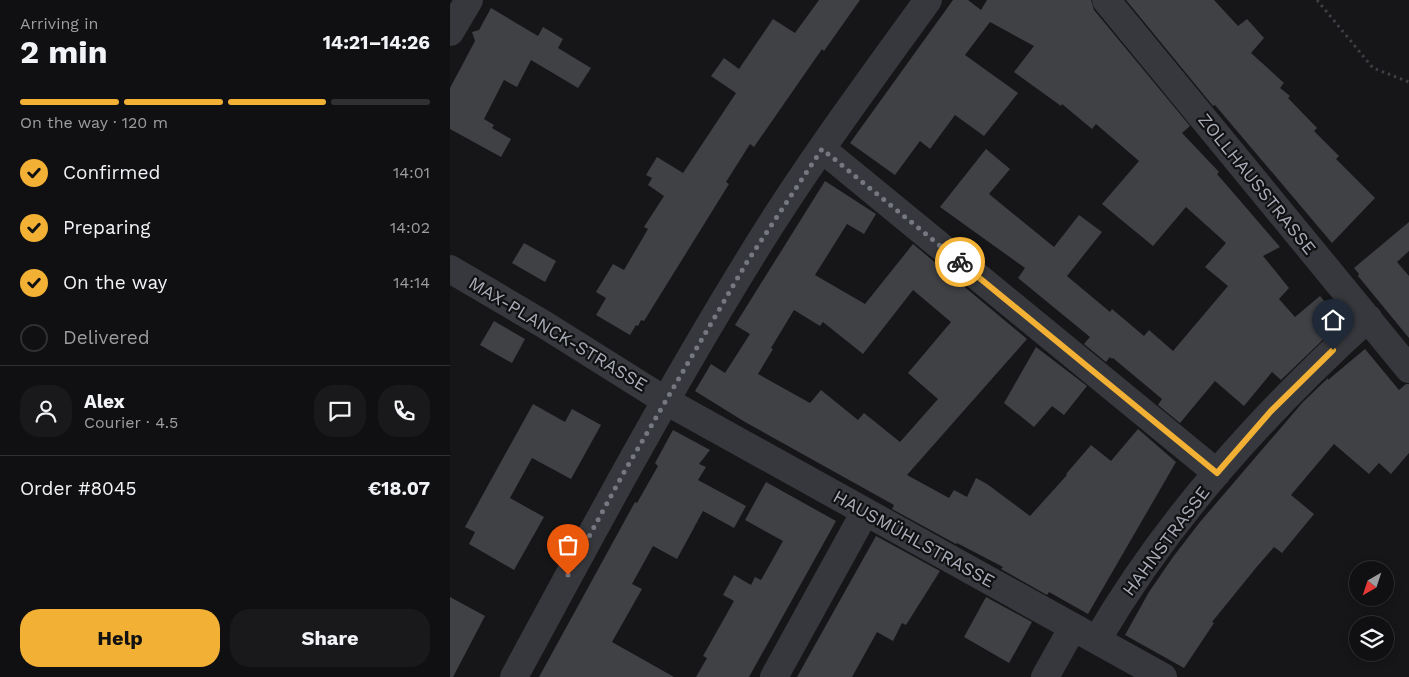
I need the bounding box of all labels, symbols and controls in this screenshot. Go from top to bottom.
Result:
text: Arriving in [20,14,98,33]
text: 14:21–14:26 [323,31,430,54]
text: 2 min [20,33,108,71]
street label: ZOLLHAUSSTRASSE [1194,109,1321,258]
text: On the way · 120 m [20,113,168,132]
icon: check [20,159,48,187]
text: Confirmed [63,161,160,184]
text: 14:01 [393,163,430,182]
icon: check [20,214,48,242]
text: Preparing [63,216,150,239]
text: 14:02 [390,218,430,237]
courier [935,237,985,287]
icon: bike [946,248,974,276]
icon: check [20,269,48,297]
text: On the way [63,271,167,294]
street label: MAX-PLANCK-STRASSE [465,272,651,395]
text: 14:14 [393,273,430,292]
pin [1312,299,1354,350]
icon: home [1319,306,1347,334]
text: Delivered [63,326,150,349]
button: person [20,385,72,437]
button: chat [314,385,366,437]
button: phone [378,385,430,437]
text: Alex [84,390,125,413]
text: Courier · 4.5 [84,413,178,432]
text: Order #8045 [20,477,137,500]
text: €18.07 [368,477,430,500]
street label: HAHNSTRASSE [1118,482,1214,600]
street label: HAUSMÜHLSTRASSE [830,485,999,592]
pin [547,524,589,575]
icon: bag [554,531,582,559]
north arrow [1349,561,1394,606]
map controls [1349,561,1394,661]
button: Help [20,609,220,667]
button: Share [230,609,430,667]
button: layers [1349,616,1394,661]

